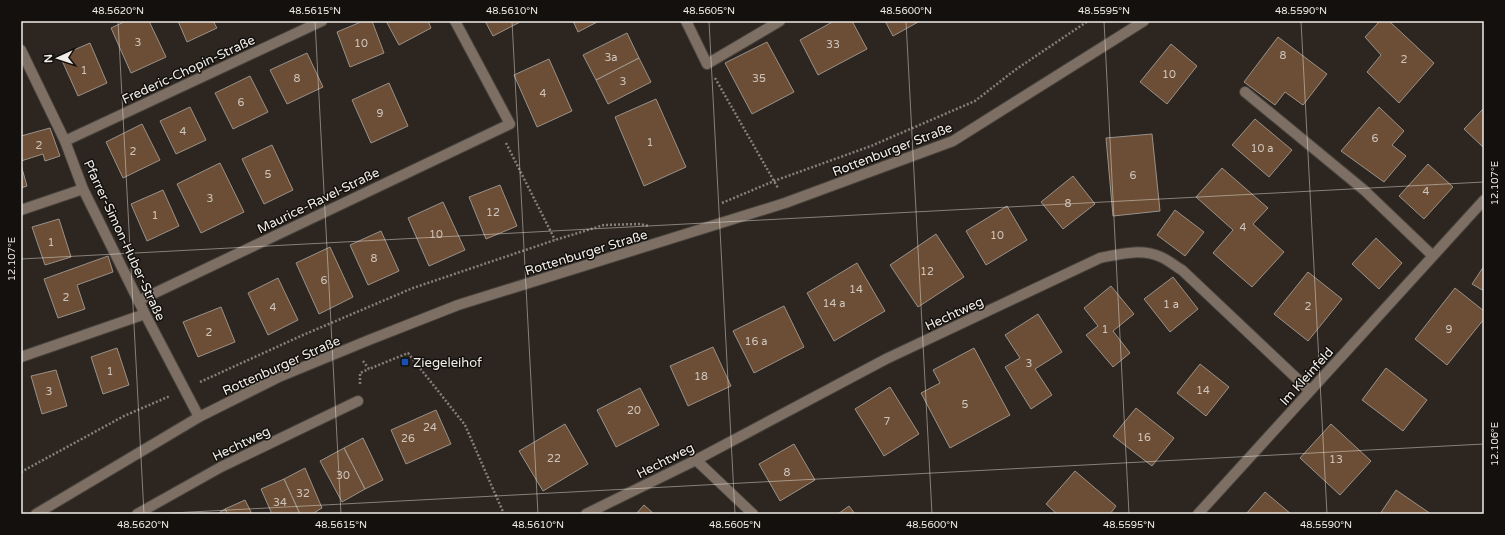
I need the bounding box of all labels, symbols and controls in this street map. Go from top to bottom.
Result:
text: 48.5620°N [92,5,144,17]
text: 48.5615°N [289,5,341,17]
text: 48.5610°N [486,5,538,17]
text: 48.5605°N [683,5,735,17]
text: 48.5600°N [880,5,932,17]
text: 48.5595°N [1078,5,1130,17]
text: 48.5590°N [1275,5,1327,17]
street label: Frederic-Chopin-Straße [119,32,258,108]
house number: 3 [135,36,142,49]
house number: 10 [354,37,368,50]
north arrow [38,38,78,78]
house number: 33 [826,38,840,51]
house number: 8 [1280,49,1287,62]
house number: 3a [604,51,618,64]
house number: 2 [1401,53,1408,66]
text: N [42,54,55,63]
house number: 1 [81,64,87,77]
house number: 10 [1162,68,1176,81]
house number: 8 [294,72,301,85]
house number: 35 [752,72,766,85]
house number: 3 [620,75,627,88]
house number: 4 [540,87,547,100]
house number: 6 [238,96,245,109]
house number: 9 [377,107,384,120]
street label: Rottenburger Straße [830,120,955,180]
house number: 4 [180,125,187,138]
house number: 6 [1372,132,1379,145]
house number: 1 [647,136,653,149]
house number: 2 [36,139,43,152]
house number: 10 a [1251,142,1273,155]
house number: 2 [130,145,137,158]
street label: Pfarrer-Simon-Huber-Straße [80,157,168,323]
text: 12.107°E [1489,161,1501,205]
street label: Maurice-Ravel-Straße [255,164,382,237]
house number: 5 [265,168,272,181]
house number: 6 [1130,169,1137,182]
house number: 4 [1423,185,1430,198]
house number: 3 [207,192,214,205]
house number: 8 [1065,197,1072,210]
house number: 12 [486,206,500,219]
house number: 1 [152,209,158,222]
house number: 4 [1240,221,1247,234]
street label: Rottenburger Straße [523,227,649,279]
house number: 10 [429,228,443,241]
house number: 10 [990,229,1004,242]
house number: 1 [48,236,54,249]
text: 12.107°E [6,237,18,281]
house number: 8 [371,252,378,265]
house number: 12 [920,265,934,278]
house number: 6 [321,274,328,287]
house number: 14 [849,283,863,296]
house number: 2 [63,291,70,304]
street label: Hechtweg [923,293,986,334]
house number: 14 a [823,297,845,310]
house number: 1 a [1163,298,1179,311]
house number: 2 [1305,300,1312,313]
house number: 4 [270,301,277,314]
house number: 1 [1102,323,1108,336]
house number: 9 [1446,323,1453,336]
house number: 2 [206,326,213,339]
street label: Rottenburger Straße [220,333,343,399]
house number: 16 a [745,335,767,348]
street label: Im Kleinfeld [1277,344,1337,409]
place label: Ziegeleihof [413,355,482,371]
marker: Ziegeleihof [400,357,410,367]
house number: 3 [1026,357,1033,370]
house number: 1 [107,365,113,378]
house number: 18 [694,370,708,383]
house number: 14 [1196,384,1210,397]
house number: 3 [46,385,53,398]
house number: 5 [962,398,969,411]
house number: 20 [627,404,641,417]
house number: 7 [884,415,891,428]
house number: 24 [423,421,437,434]
text: 12.106°E [1489,422,1501,466]
street label: Hechtweg [210,423,273,465]
house number: 16 [1137,431,1151,444]
house number: 26 [401,432,415,445]
street label: Hechtweg [634,440,697,482]
house number: 22 [547,452,561,465]
house number: 13 [1329,453,1343,466]
house number: 8 [784,466,791,479]
house number: 30 [336,469,350,482]
house number: 32 [296,487,310,500]
house number: 34 [273,496,287,509]
text: 48.5620°N [117,519,169,531]
text: 48.5615°N [315,519,367,531]
text: 48.5610°N [512,519,564,531]
text: 48.5605°N [709,519,761,531]
text: 48.5600°N [906,519,958,531]
text: 48.5595°N [1103,519,1155,531]
text: 48.5590°N [1300,519,1352,531]

